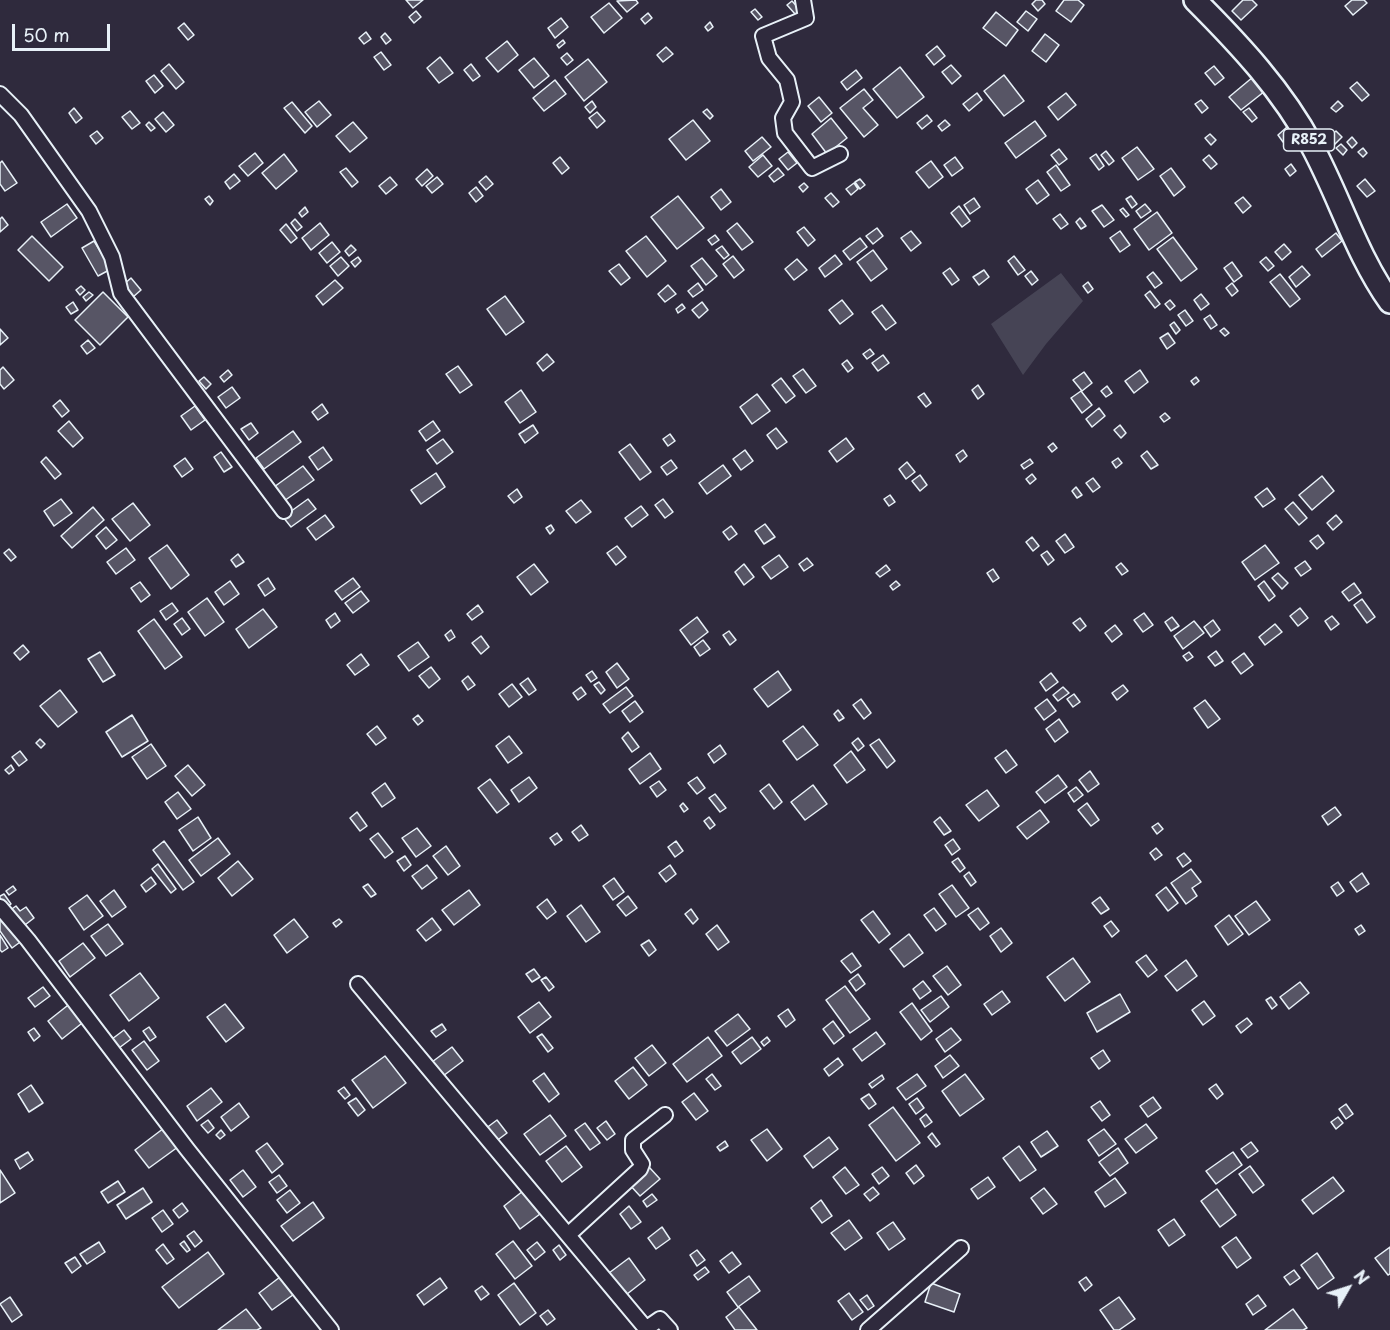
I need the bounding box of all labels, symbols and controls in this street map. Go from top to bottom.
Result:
scale bar [15,12,112,50]
text: 50 m [23,21,70,48]
road number: R852 [1284,129,1334,151]
north arrow [1318,1258,1378,1318]
text: N [1349,1264,1375,1289]

